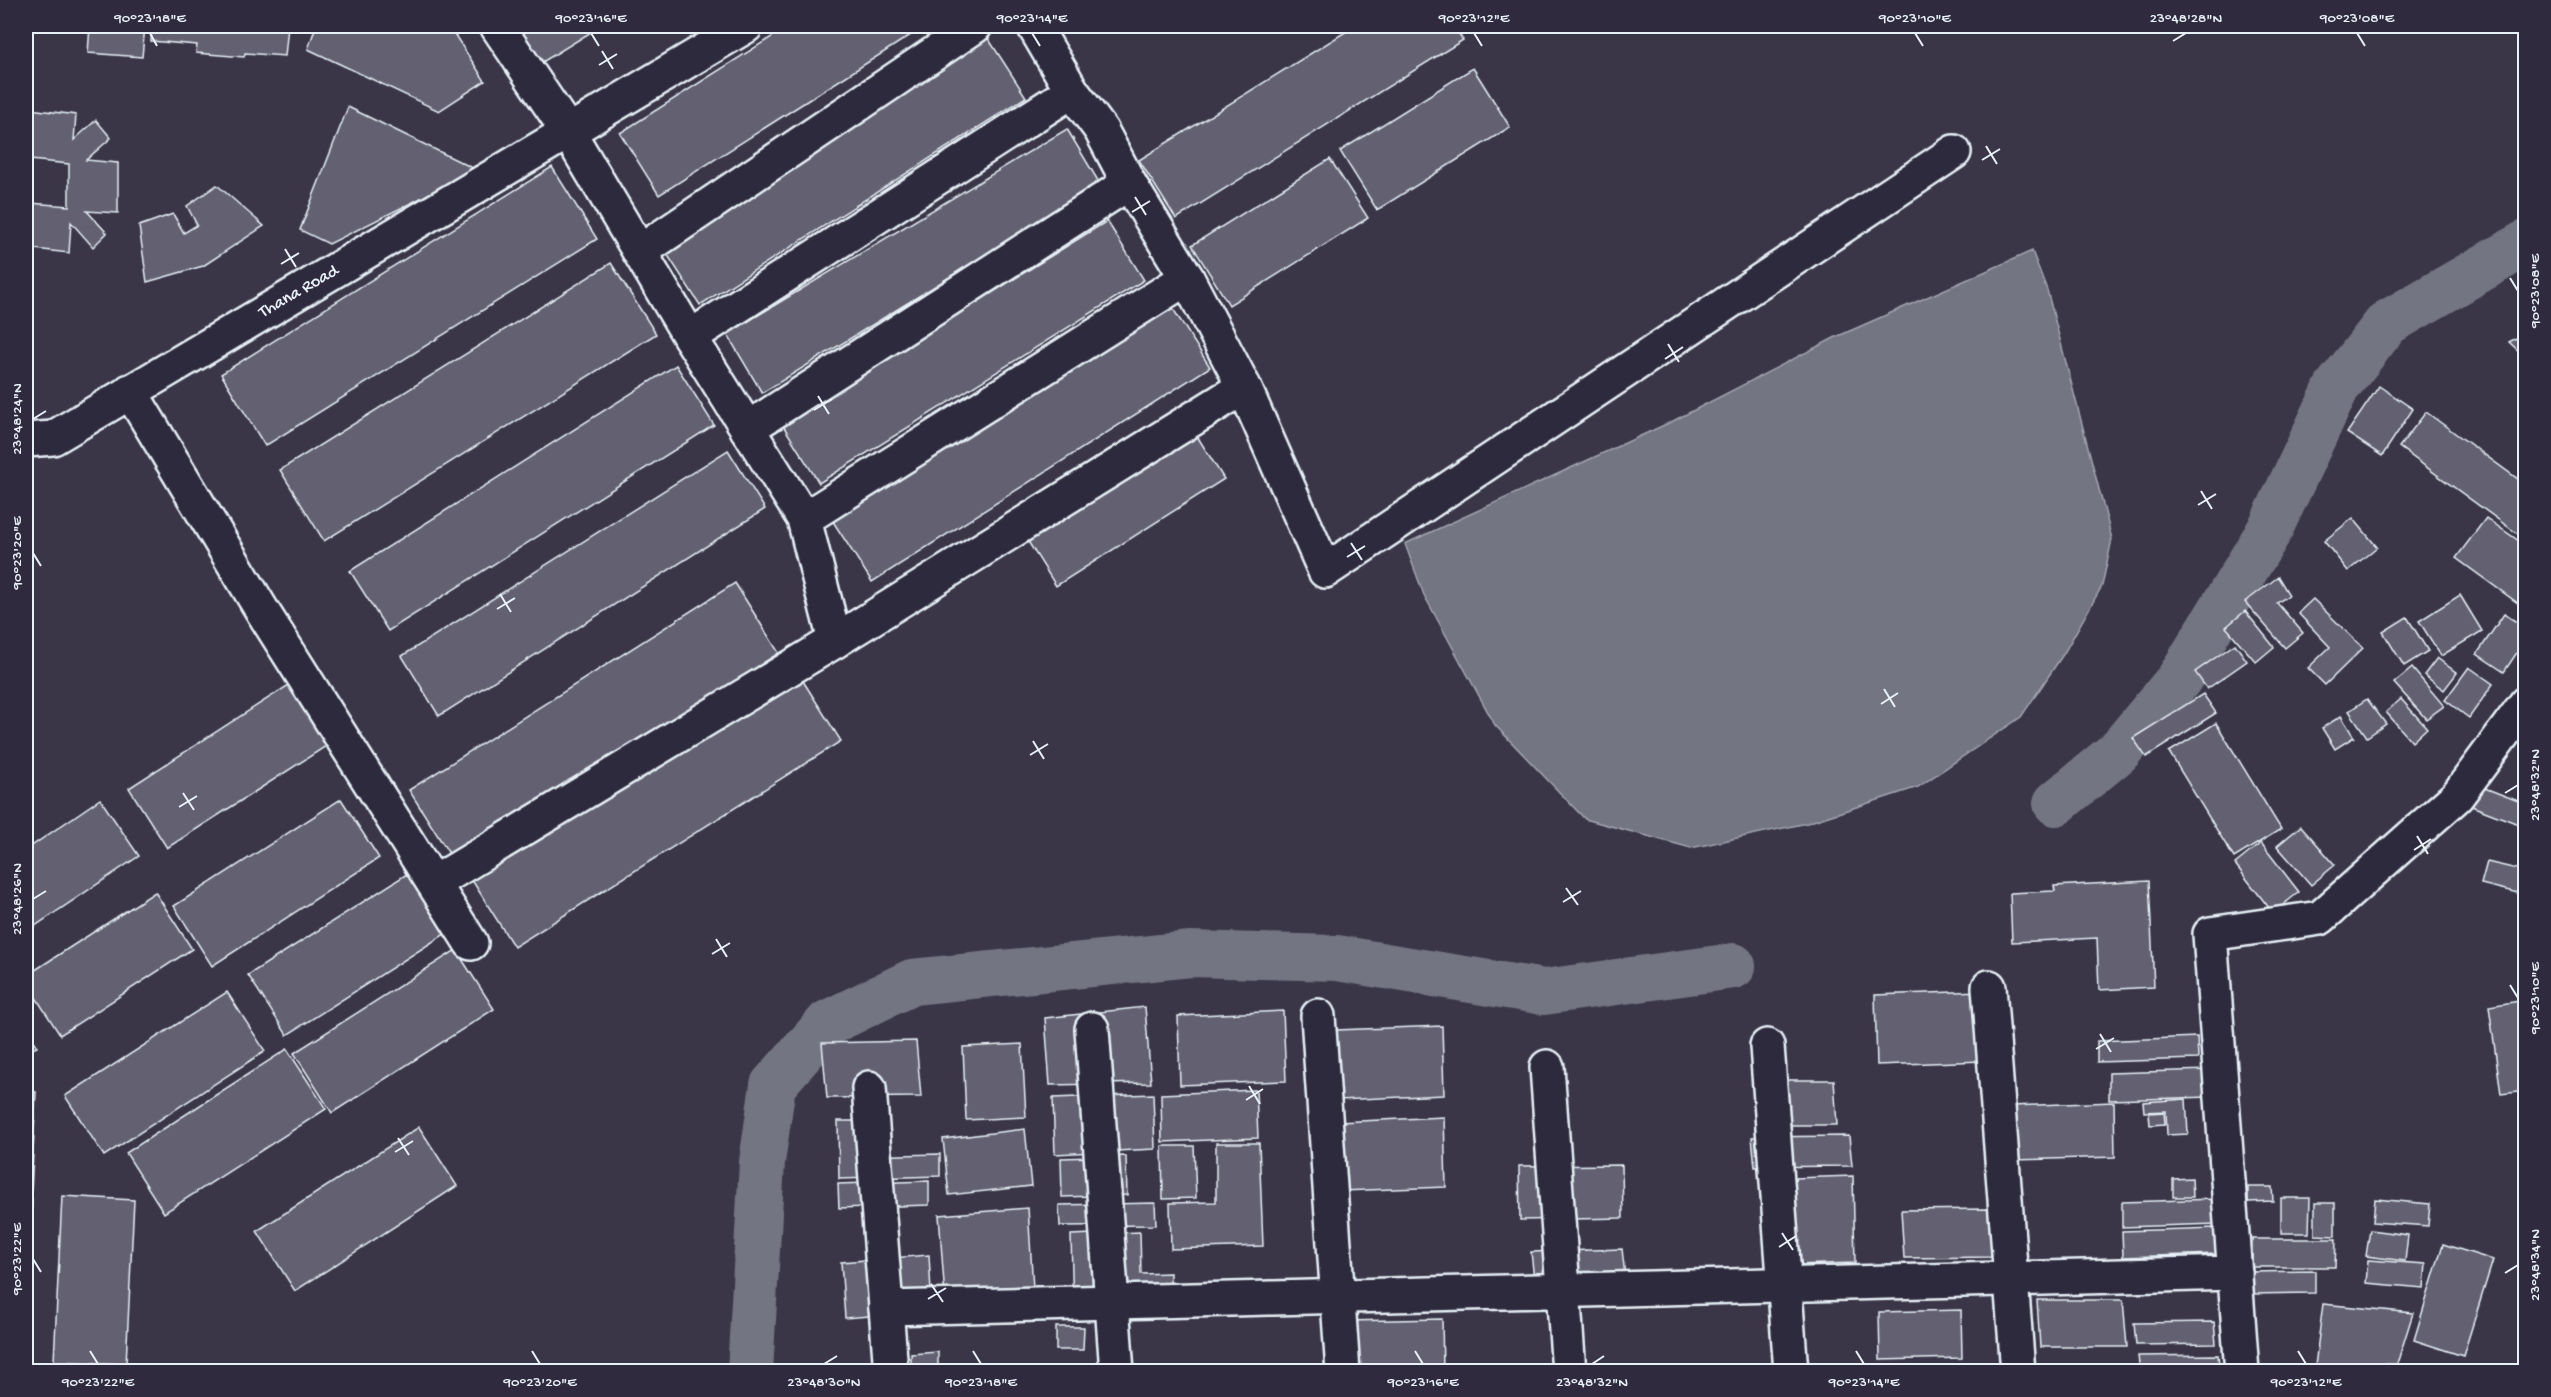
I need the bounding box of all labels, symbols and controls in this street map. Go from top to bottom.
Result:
text: 90°23'18"E [113,10,186,28]
text: 90°23'16"E [555,10,627,28]
text: 90°23'14"E [996,10,1068,28]
text: 90°23'12"E [1438,10,1510,28]
text: 90°23'10"E [1878,10,1952,28]
text: 23°48'28"N [2150,10,2223,28]
text: 90°23'08"E [2319,10,2395,28]
text: 90°23'08"E [2527,253,2545,329]
street label: Thana Road [254,260,344,324]
text: 23°48'24"N [9,383,27,455]
text: 90°23'20"E [9,516,27,591]
text: 23°48'32"N [2527,749,2545,821]
text: 23°48'26"N [9,863,27,935]
text: 90°23'10"E [2527,961,2545,1035]
text: 90°23'22"E [9,1222,27,1296]
text: 23°48'34"N [2527,1229,2545,1301]
text: 90°23'22"E [61,1374,135,1392]
text: 90°23'20"E [502,1374,577,1392]
text: 23°48'30"N [787,1374,861,1392]
text: 90°23'18"E [944,1374,1017,1392]
text: 90°23'16"E [1387,1374,1459,1392]
text: 23°48'32"N [1556,1374,1628,1392]
text: 90°23'14"E [1828,1374,1900,1392]
text: 90°23'12"E [2270,1374,2342,1392]

